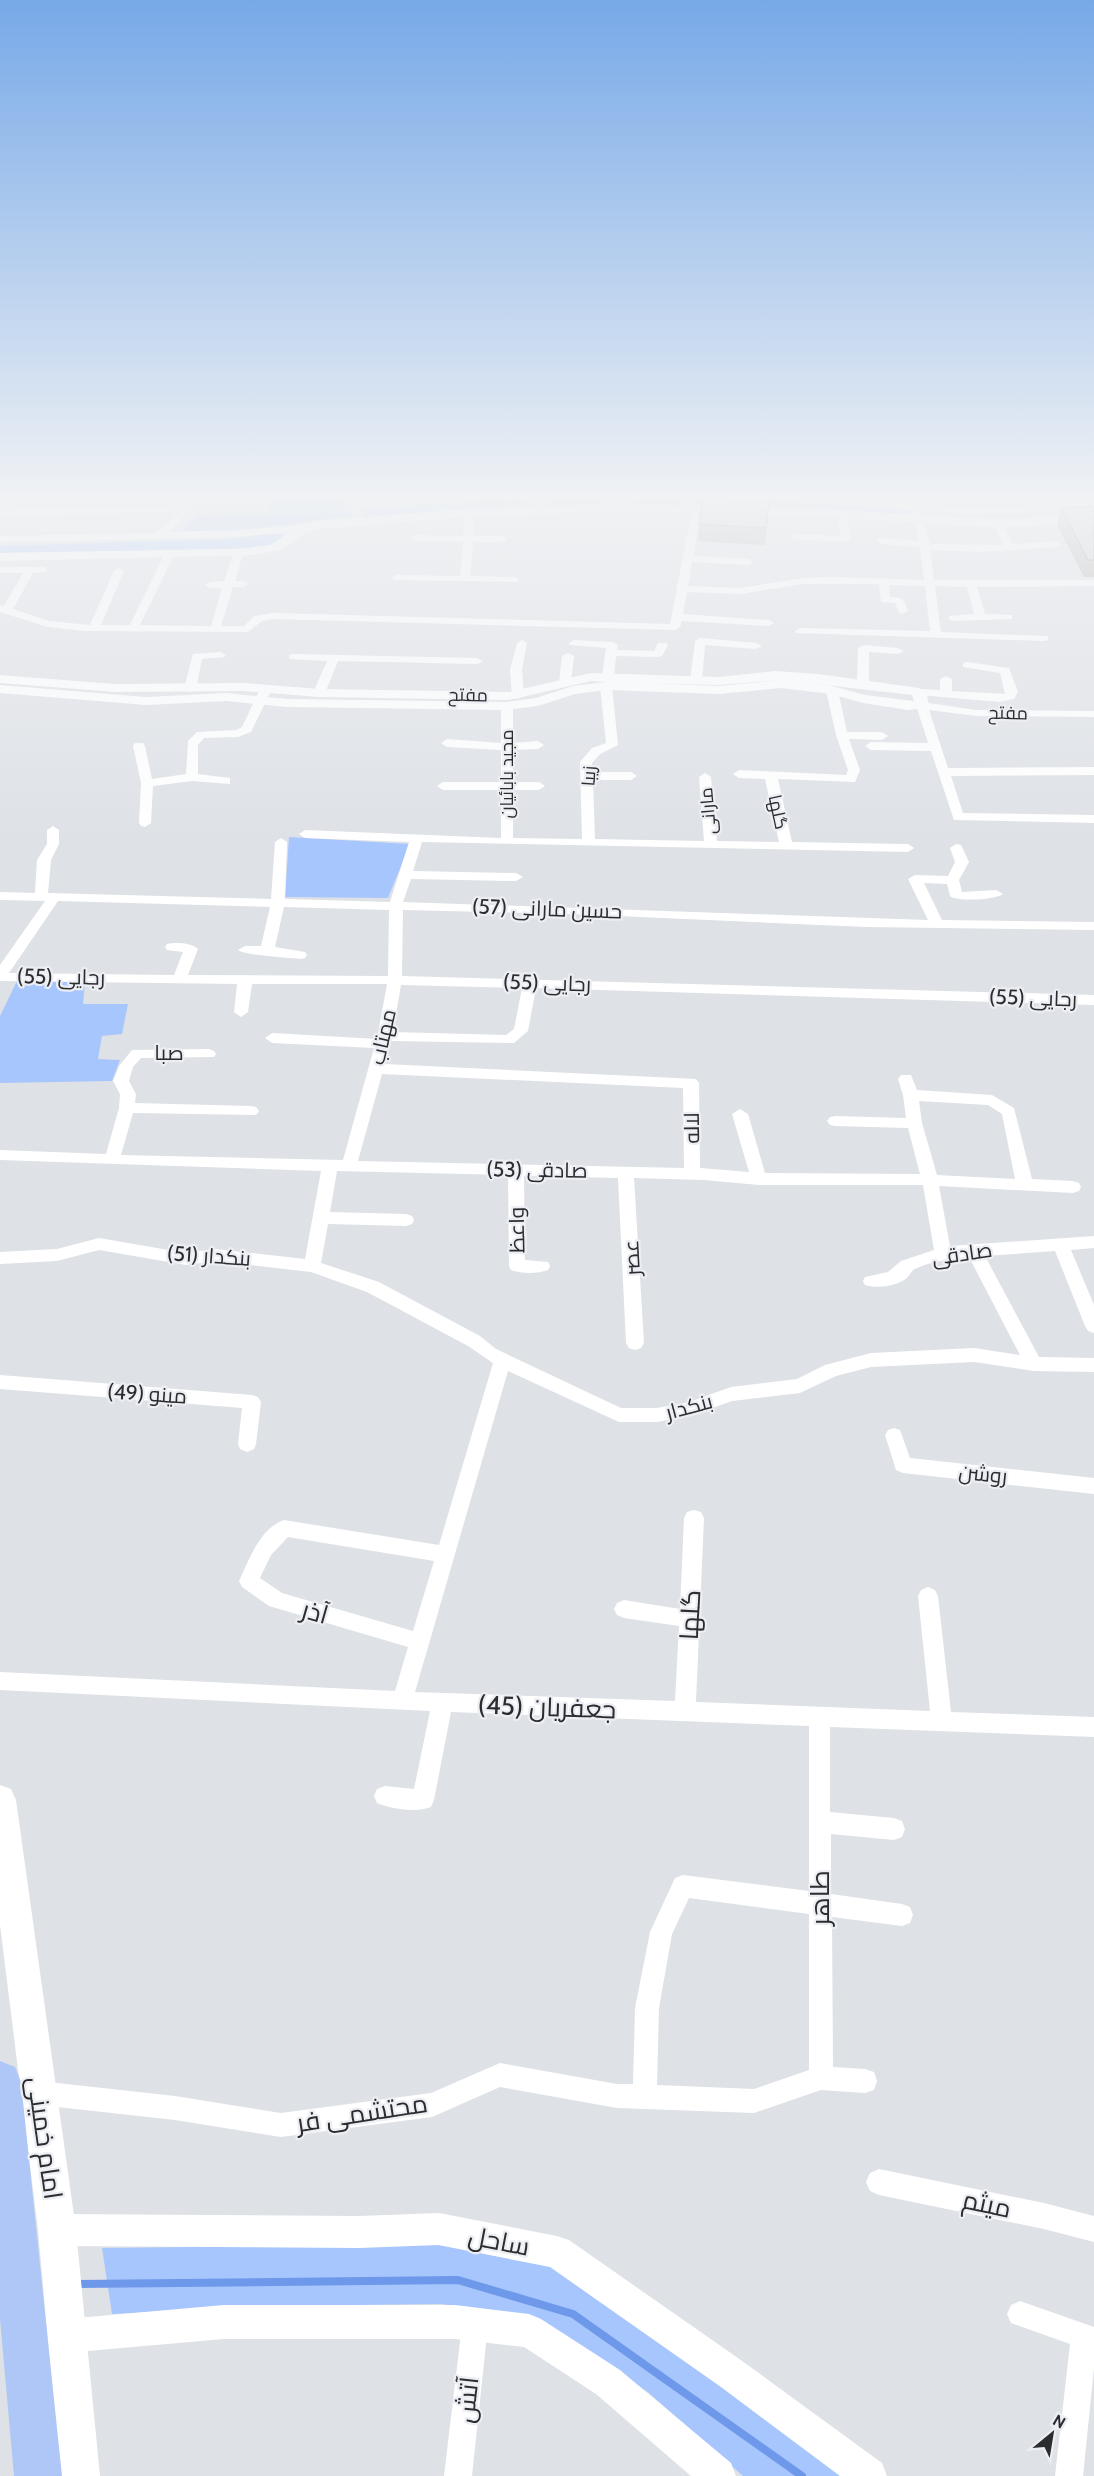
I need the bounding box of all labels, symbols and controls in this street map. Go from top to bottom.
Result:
street label: مفتح [448,684,488,707]
street label: مفتح [988,702,1028,725]
street label: مجید بابائیان [496,729,518,819]
street label: زیبا [577,765,601,787]
street label: مارانی [695,787,721,835]
street label: گلها [764,793,792,831]
street label: حسین مارانی (57) [472,893,622,925]
street label: رجایی (55) [17,963,105,991]
street label: رجایی (55) [502,968,592,998]
street label: رجایی (55) [988,983,1078,1013]
street label: مهتاب [364,1007,402,1067]
street label: صبا [154,1040,184,1065]
street label: لاله [679,1112,704,1144]
street label: صادقی (53) [486,1156,588,1184]
street label: واعظ [504,1207,529,1253]
street label: صادقی [930,1237,994,1271]
street label: عصر [618,1239,645,1278]
street label: بنکدار (51) [166,1240,252,1271]
street label: مینو (49) [106,1378,188,1409]
street label: بنکدار [661,1388,715,1425]
street label: روشن [957,1459,1009,1489]
street label: گلها [673,1589,707,1641]
street label: آذر [296,1592,332,1631]
street label: جعفریان (45) [477,1689,617,1725]
street label: طاهر [804,1870,836,1928]
street label: امام خمینی [19,2075,69,2202]
street label: محتشمی فر [292,2087,430,2139]
street label: میثم [959,2183,1014,2227]
street label: ساحل [466,2219,532,2263]
street label: آتش [449,2375,485,2425]
north arrow [1022,2404,1082,2464]
text: N [1050,2410,1069,2432]

